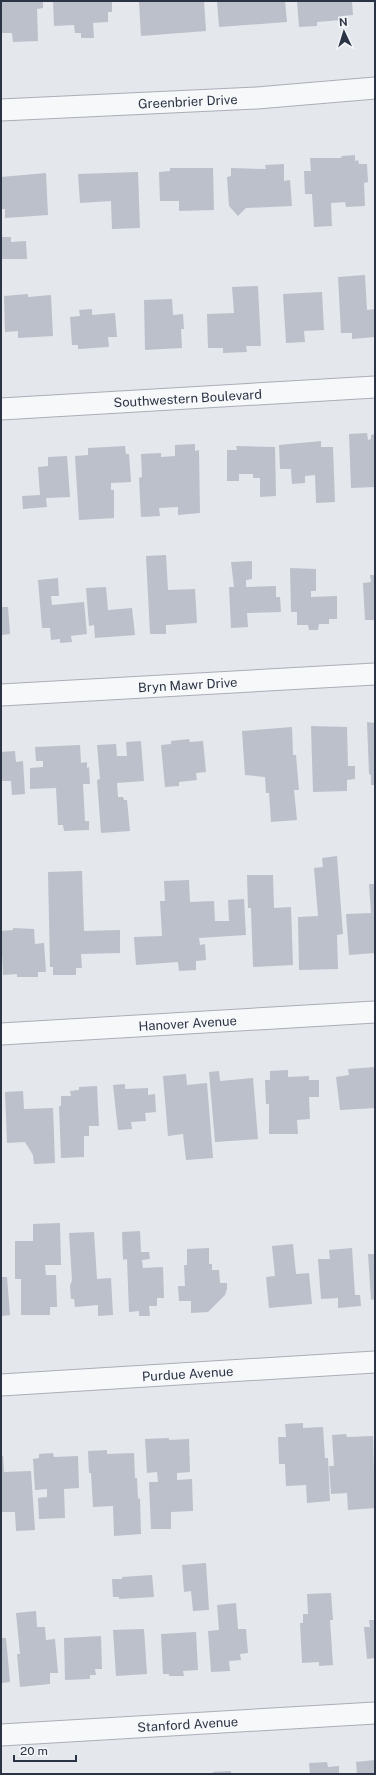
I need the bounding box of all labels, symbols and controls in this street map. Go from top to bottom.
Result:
north arrow [324,12,364,52]
text: N [339,16,348,28]
street label: Greenbrier Drive [138,92,238,112]
street label: Southwestern Boulevard [113,387,262,410]
street label: Bryn Mawr Drive [138,675,238,695]
street label: Hanover Avenue [138,1013,237,1034]
street label: Purdue Avenue [142,1364,234,1384]
street label: Stanford Avenue [137,1714,239,1735]
scale bar [14,1737,76,1763]
text: 20 m [20,1744,48,1758]

